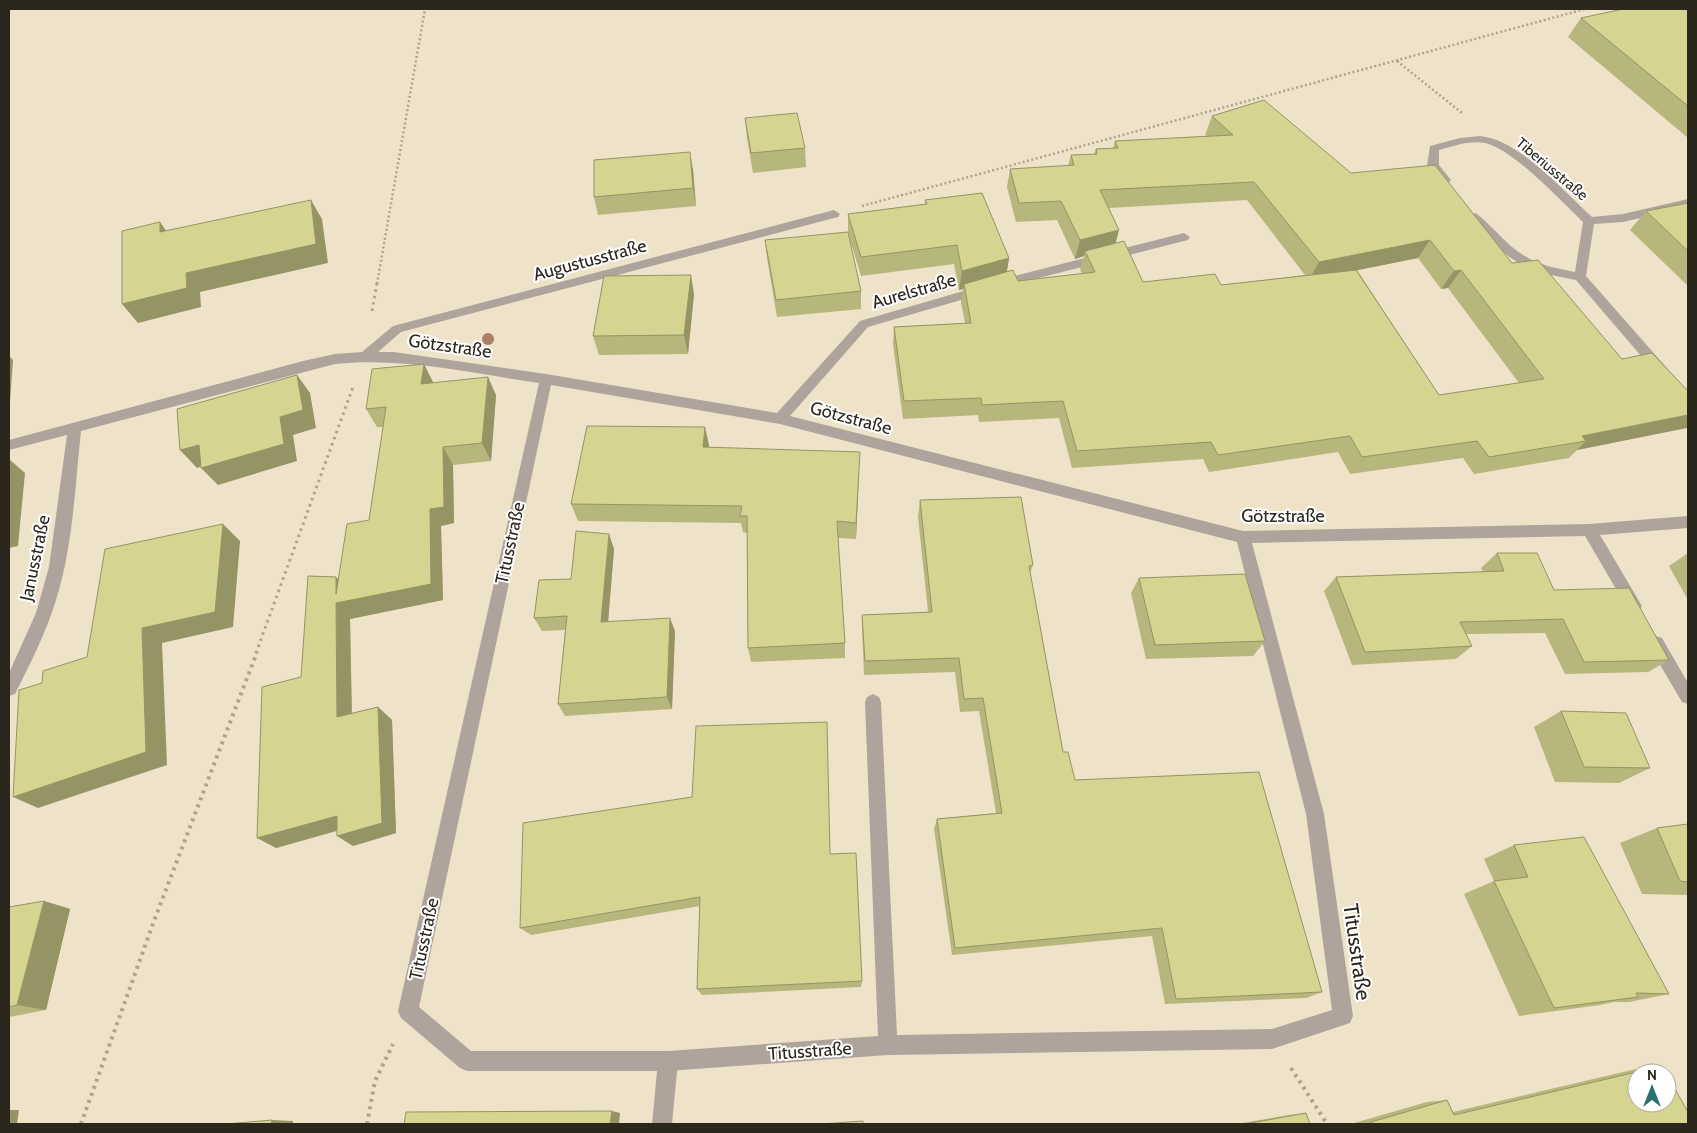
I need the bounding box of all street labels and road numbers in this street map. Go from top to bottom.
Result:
street label: Tiberiusstraße [1512,134,1592,205]
street label: Augustusstraße [531,234,649,286]
street label: Aurelstraße [869,269,959,313]
street label: Götzstraße [407,329,493,363]
street label: Götzstraße [808,397,894,439]
street label: Titusstraße [491,500,529,586]
street label: Götzstraße [1241,505,1325,527]
street label: Janusstraße [15,513,55,604]
street label: Titusstraße [405,896,443,982]
street label: Titusstraße [1338,902,1377,1002]
street label: Titusstraße [768,1037,852,1065]

